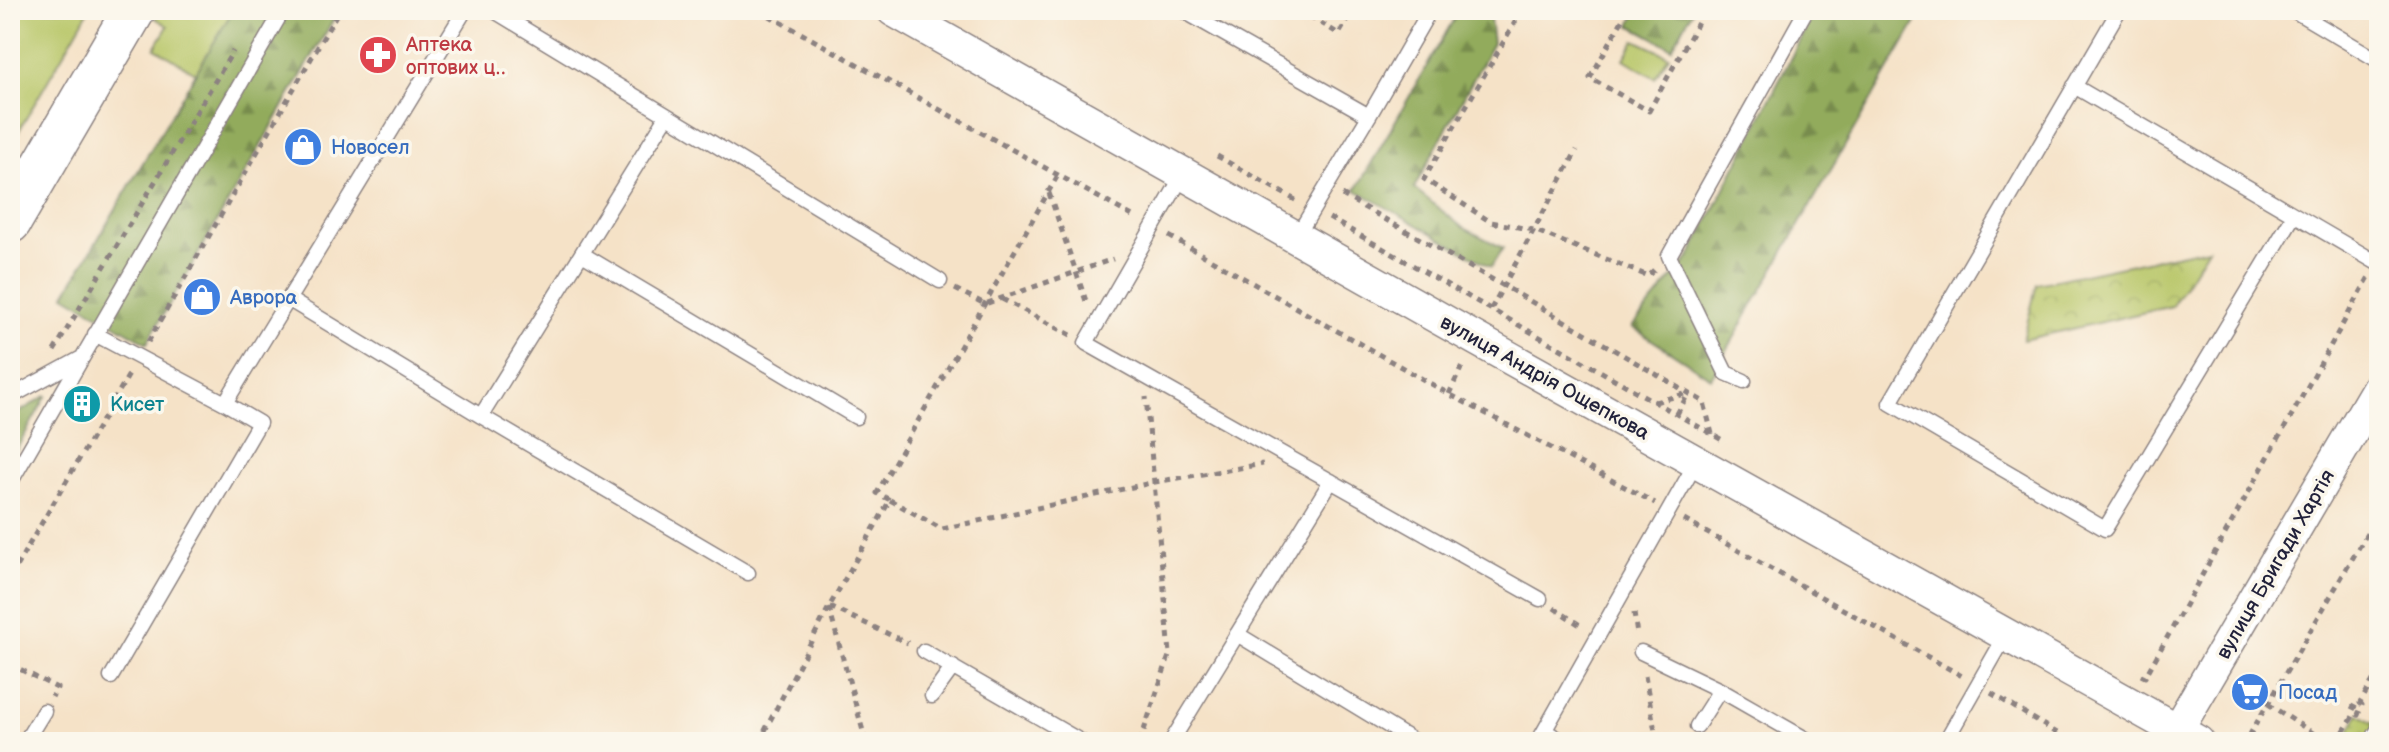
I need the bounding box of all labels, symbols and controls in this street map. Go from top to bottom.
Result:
place label: Аптека оптових ц‥ [405,33,506,80]
pharmacy icon: Аптека оптових ц‥ [357,34,399,76]
shop icon: Новосел [282,126,324,168]
place label: Новосел [331,136,410,160]
shop icon: Аврора [181,276,223,318]
place label: Аврора [229,286,298,310]
street label: вулиця Андрія Ощепкова [1436,310,1653,445]
building icon: Кисет [61,383,103,425]
place label: Кисет [110,393,165,417]
street label: вулиця Бригади Хартія [2212,466,2340,663]
supermarket icon: Посад [2229,671,2271,713]
place label: Посад [2278,681,2337,705]

